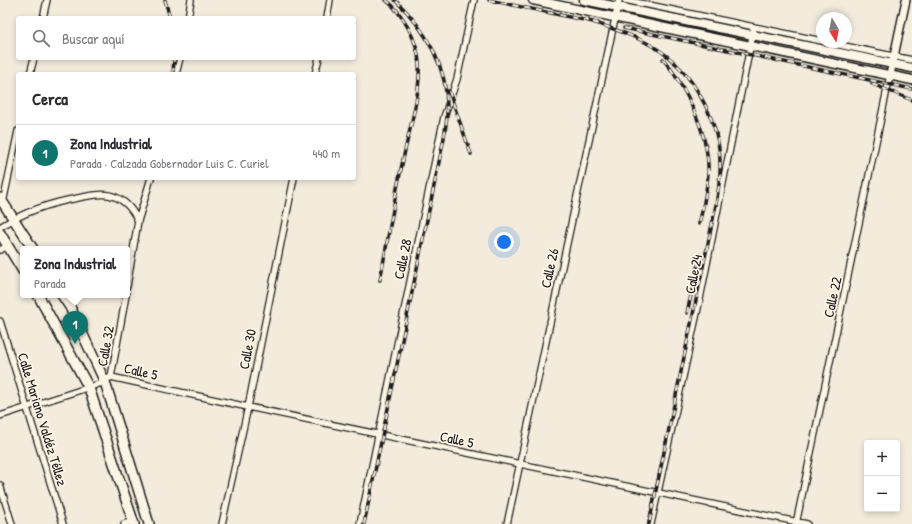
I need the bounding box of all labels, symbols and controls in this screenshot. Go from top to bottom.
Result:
north arrow [816,12,852,48]
search box [16,16,356,60]
icon: search [30,27,52,49]
text: Buscar aquí [62,28,125,49]
text: Cerca [32,87,68,110]
text: Zona Industrial [70,133,152,154]
text: 1 [43,144,47,162]
text: 440 m [313,144,340,162]
text: Parada · Calzada Gobernador Luis C. Curiel [70,154,269,172]
your location [494,232,514,252]
street label: Calle 28 [388,237,416,281]
popup [20,246,130,298]
street label: Calle 26 [536,246,563,290]
text: Zona Industrial [34,253,116,274]
street label: Calle 24 [680,253,706,295]
text: Parada [34,274,66,292]
street label: Calle 22 [818,274,846,319]
pin: 1 [62,311,88,344]
street label: Calle 32 [92,324,118,368]
street label: Calle 30 [234,327,260,371]
street label: Calle Mariano Valdéz Téllez [14,350,72,488]
street label: Calle 5 [122,358,160,384]
street label: Calle 5 [438,426,476,452]
map controls [864,440,900,512]
button: + [864,440,900,476]
button: − [864,476,900,512]

